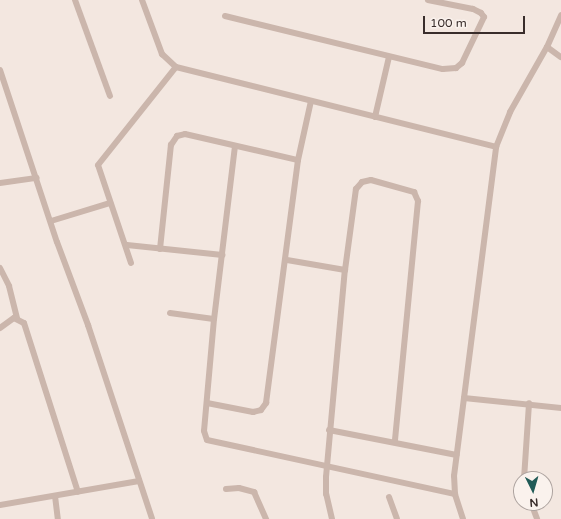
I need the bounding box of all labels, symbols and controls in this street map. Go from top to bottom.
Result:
scale bar [425,8,527,34]
text: 100 m [430,16,467,30]
north arrow [513,471,553,511]
text: N [529,496,539,509]

